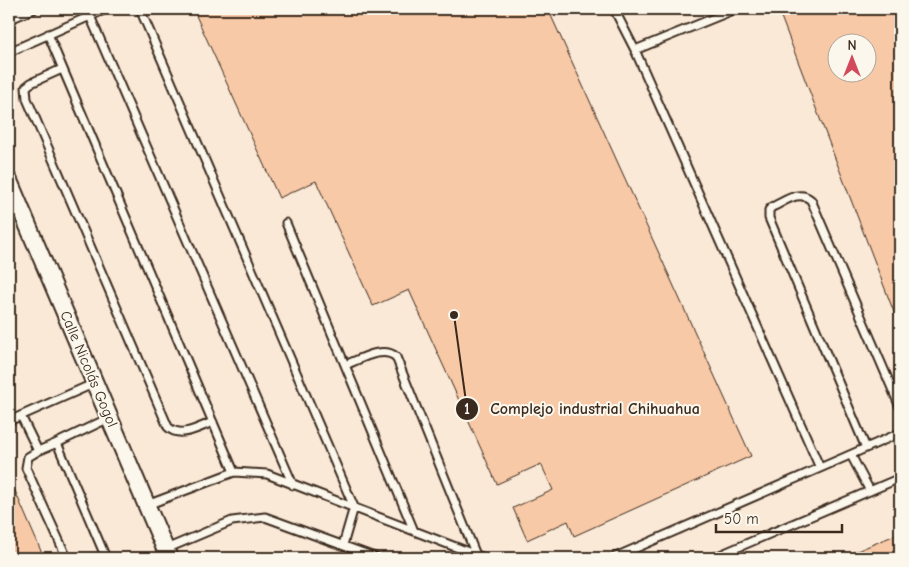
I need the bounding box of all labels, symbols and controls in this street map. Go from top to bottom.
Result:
north arrow [826,32,876,82]
text: N [847,37,857,54]
street label: Calle Nicolás Gogol [56,308,122,430]
callout: Complejo industrial Chihuahua [455,393,709,424]
text: 1 [464,400,470,418]
text: Complejo industrial Chihuahua [490,400,700,418]
scale bar [716,502,843,534]
text: 50 m [724,510,759,528]

